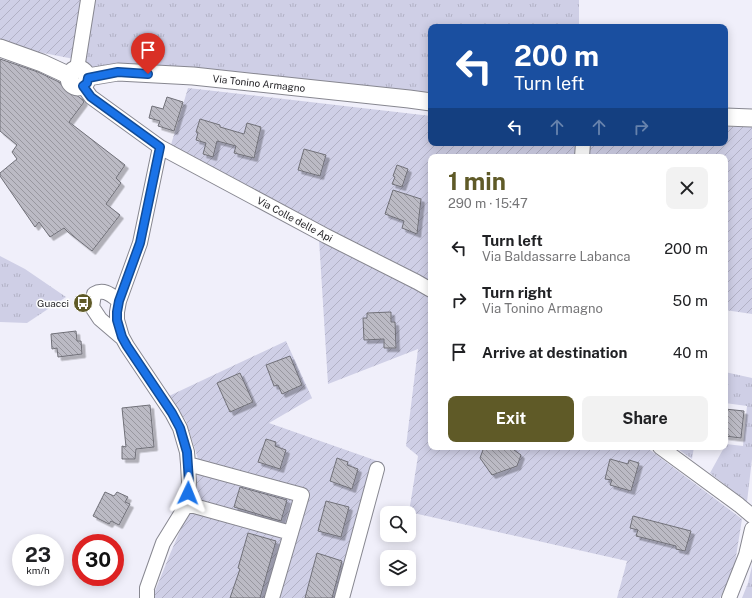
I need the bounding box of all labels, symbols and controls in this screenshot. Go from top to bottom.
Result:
pin [131,33,165,74]
icon: arrive [137,39,159,61]
text: 200 m [514,39,599,72]
icon: left [448,40,500,92]
street label: Via Tonino Armagno [212,72,306,94]
text: Turn left [514,73,584,94]
icon: left [504,116,526,138]
icon: ahead [546,116,568,138]
icon: ahead [588,116,610,138]
icon: right [630,116,652,138]
text: 1 min [448,167,506,195]
button: close [666,167,708,209]
street label: Via Colle delle Api [255,194,335,244]
text: 290 m · 15:47 [448,196,528,211]
text: Turn left [482,232,543,249]
icon: left [448,237,470,259]
text: 200 m [664,240,708,257]
text: Via Baldassarre Labanca [482,249,631,264]
text: Turn right [482,284,552,301]
icon: right [448,289,470,311]
bus stop icon: Guacci [72,292,94,314]
text: 50 m [673,292,708,309]
place label: Guacci [37,297,69,309]
text: Via Tonino Armagno [482,301,603,316]
icon: arrive [448,341,470,363]
text: Arrive at destination [482,344,627,361]
text: 40 m [673,344,708,361]
button: Exit [448,396,574,442]
button: Share [582,396,708,442]
position arrow [167,472,209,514]
map controls [380,506,416,586]
button: search [380,506,416,542]
speed limit sign: 30 [72,534,124,586]
text: 23 [25,543,51,567]
button: layers [380,550,416,586]
text: km/h [26,564,50,576]

